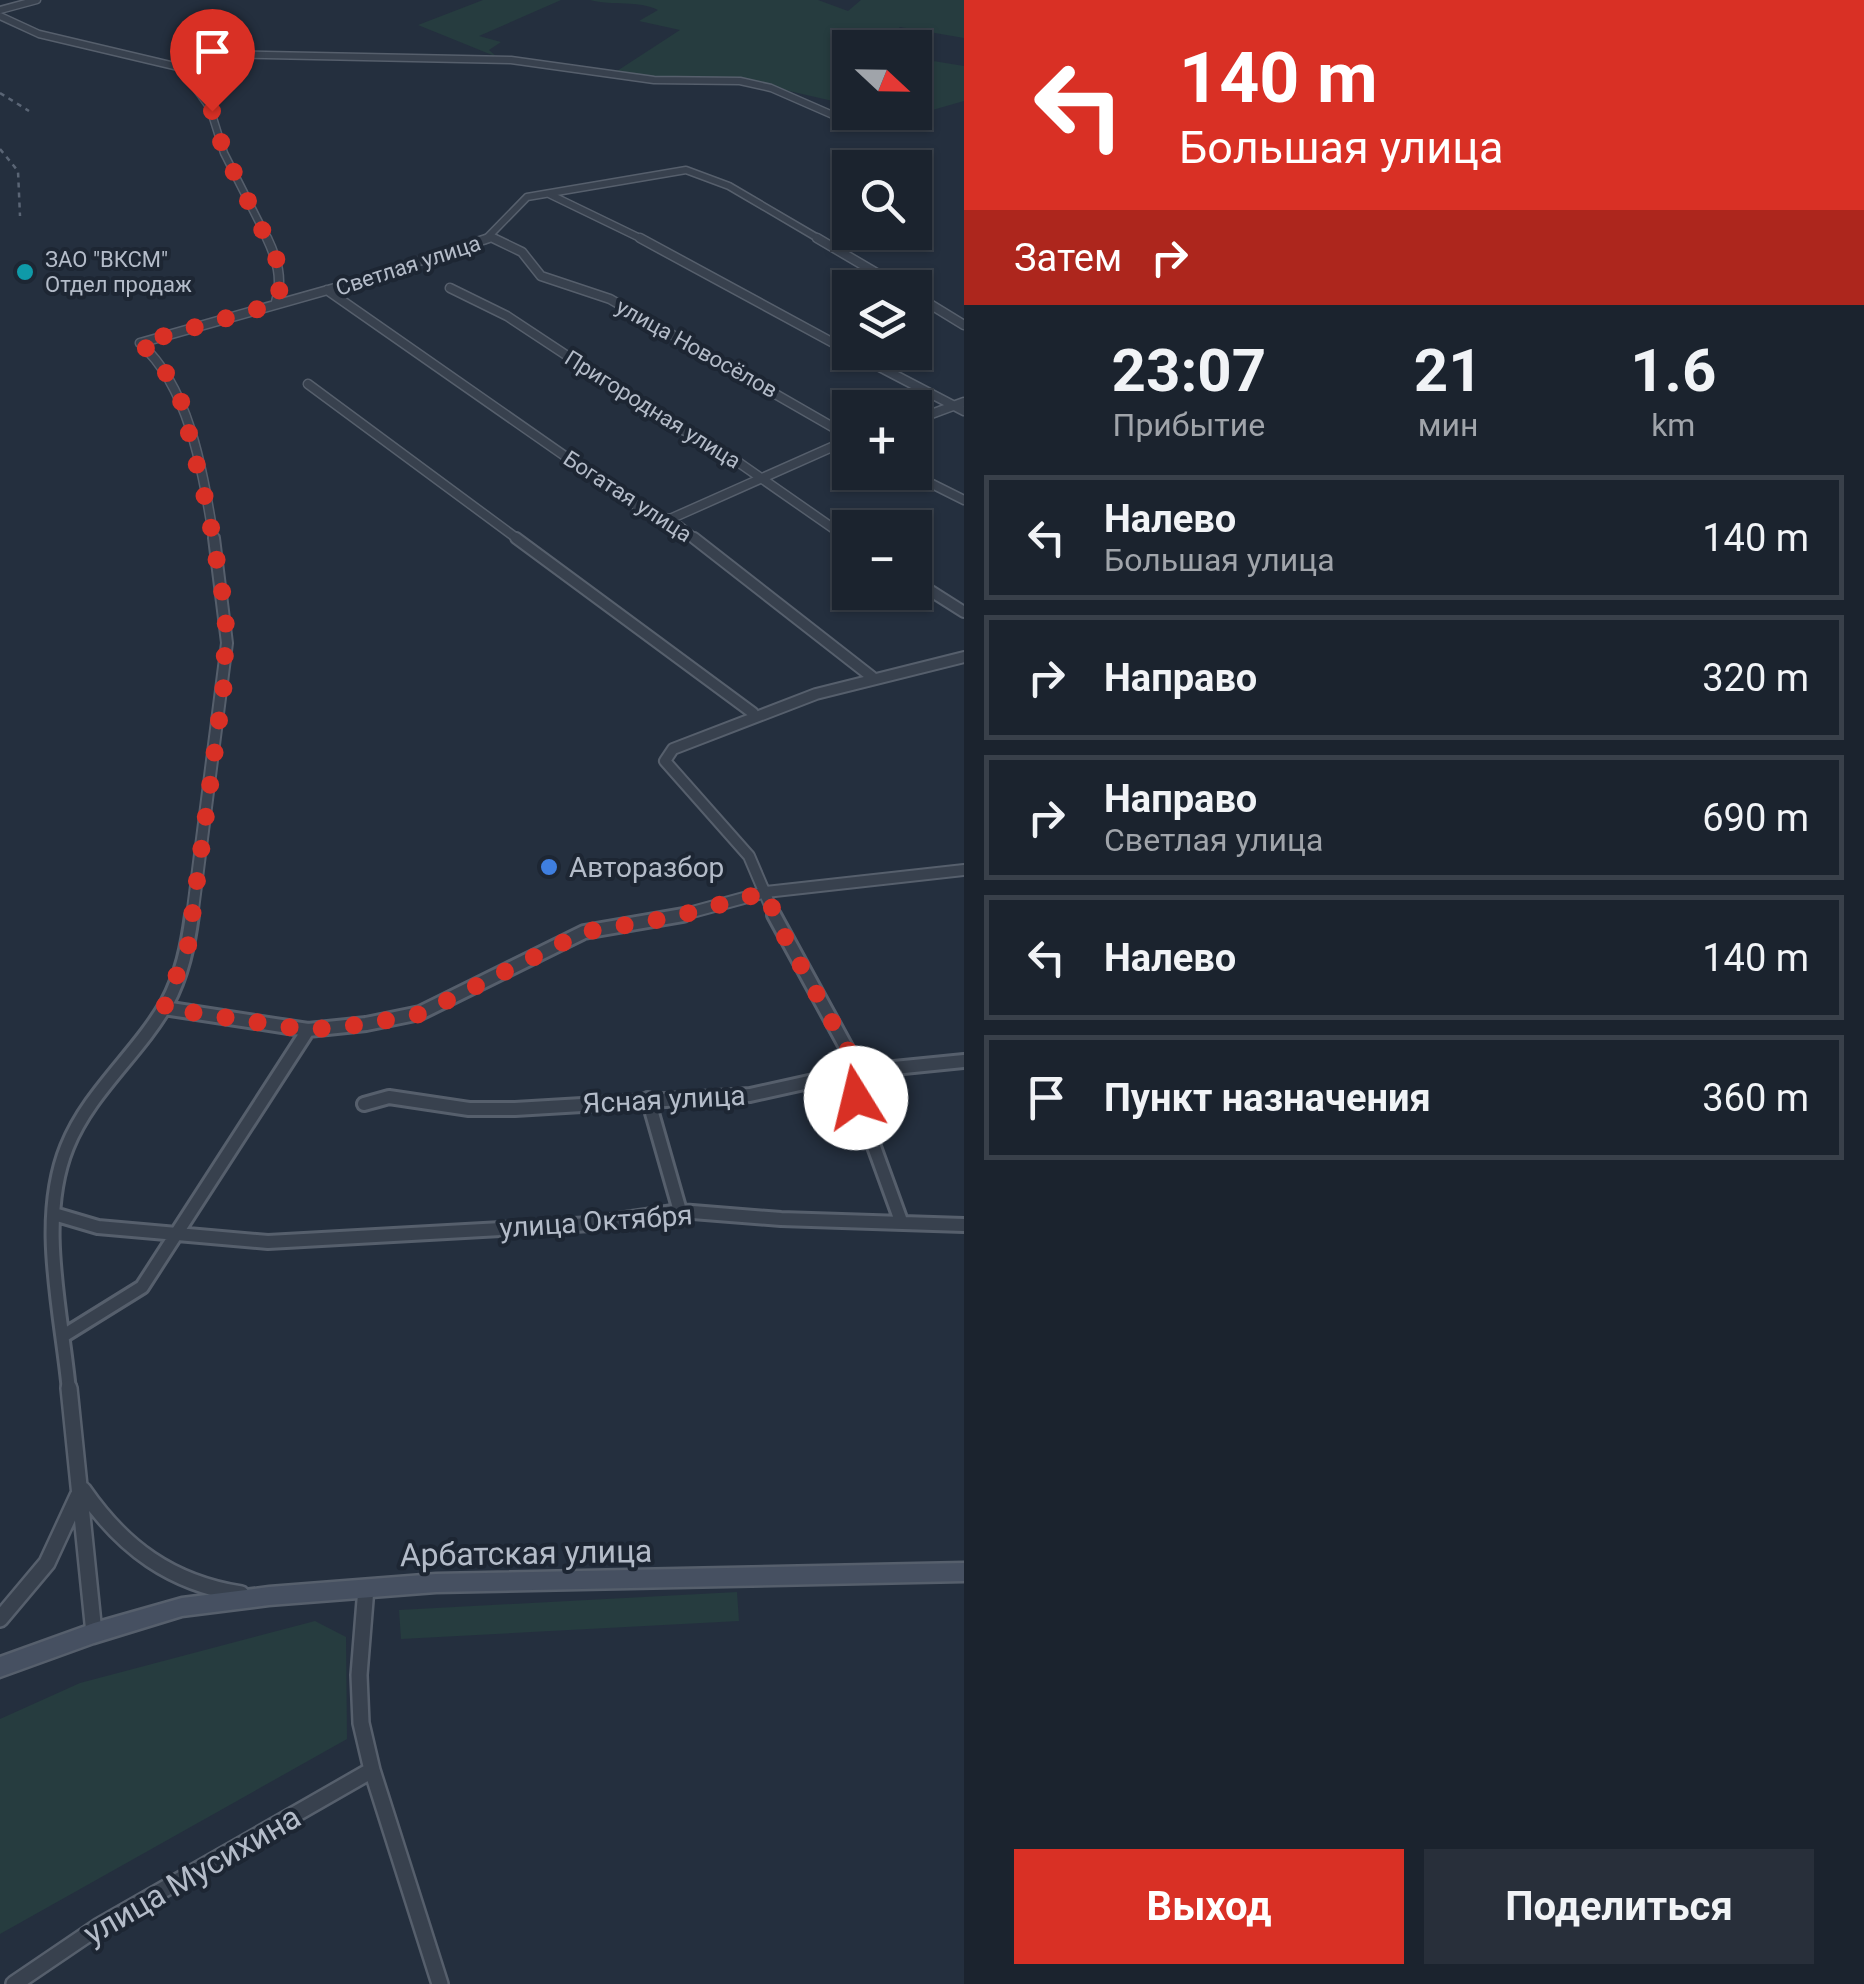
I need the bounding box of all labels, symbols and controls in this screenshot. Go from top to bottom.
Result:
pin [170,9,255,112]
icon: arrive [185,24,240,79]
north arrow [832,30,932,130]
map controls [832,30,932,610]
text: 140 m [1179,37,1378,119]
icon: left [1014,40,1144,170]
text: Большая улица [1179,121,1503,174]
button: search [832,150,932,250]
street label: Светлая улица [333,230,484,301]
icon: right [1142,230,1197,285]
text: Затем [1014,236,1122,280]
place label: ЗАО "ВКСМ" Отдел продаж [45,247,192,297]
marker: ЗАО "ВКСМ" Отдел продаж [14,261,36,283]
button: layers [832,270,932,370]
street label: улица Новосёлов [612,294,782,403]
text: 23:07 [1112,335,1266,406]
text: 21 [1414,335,1483,406]
text: 1.6 [1630,335,1716,406]
street label: Пригородная улица [560,345,745,474]
button: + [832,390,932,490]
text: Прибытие [1113,406,1265,444]
text: мин [1418,406,1478,444]
text: km [1651,406,1695,444]
street label: Богатая улица [559,446,696,547]
text: Налево [1104,497,1236,541]
button: − [832,510,932,610]
icon: left [1019,510,1074,565]
text: 140 m [1702,516,1809,560]
text: Большая улица [1104,541,1335,579]
icon: right [1019,650,1074,705]
text: Направо [1104,656,1257,700]
text: 320 m [1702,656,1809,700]
text: Направо [1104,777,1257,821]
icon: right [1019,790,1074,845]
text: 690 m [1702,796,1809,840]
text: Светлая улица [1104,821,1323,859]
place label: Авторазбор [569,851,724,884]
marker: Авторазбор [538,856,560,878]
icon: left [1019,930,1074,985]
text: Налево [1104,936,1236,980]
text: 140 m [1702,936,1809,980]
position arrow [804,1046,908,1150]
icon: arrive [1019,1070,1074,1125]
text: Пункт назначения [1104,1076,1431,1120]
text: 360 m [1702,1076,1809,1120]
street label: Ясная улица [582,1079,746,1120]
street label: улица Октября [498,1198,694,1245]
street label: Арбатская улица [399,1532,653,1574]
street label: улица Мусихина [77,1798,307,1952]
button: Выход [1014,1849,1404,1964]
button: Поделиться [1424,1849,1814,1964]

